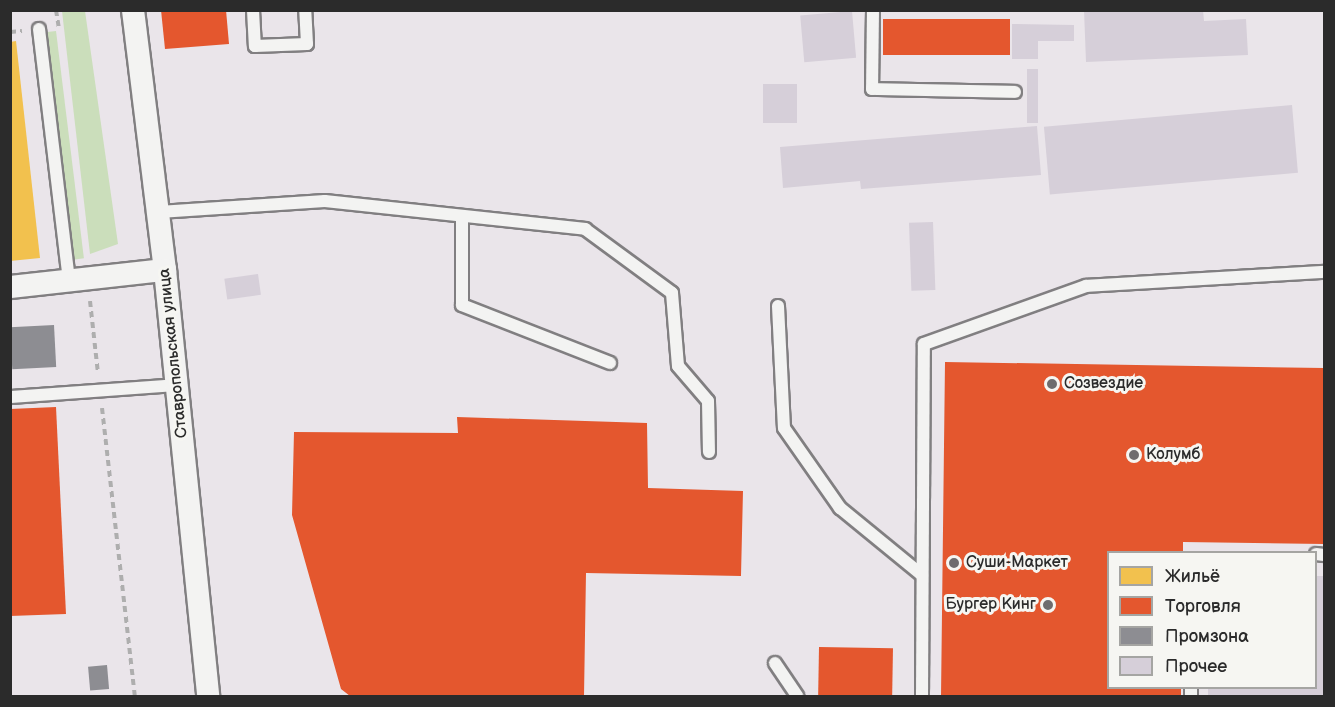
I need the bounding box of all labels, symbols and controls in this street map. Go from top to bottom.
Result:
street label: Ставропольская улица [156,267,192,439]
place label: Созвездие [1064,374,1143,394]
marker: Созвездие [1045,377,1059,391]
place label: Колумб [1146,445,1200,465]
marker: Колумб [1127,448,1141,462]
legend [1107,551,1317,689]
place label: Суши-Маркет [966,553,1068,573]
marker: Суши-Маркет [947,556,961,570]
text: Жильё [1165,566,1220,587]
place label: Бургер Кинг [945,595,1036,615]
text: Торговля [1165,596,1241,617]
marker: Бургер Кинг [1041,598,1055,612]
text: Промзона [1165,626,1249,647]
text: Прочее [1165,656,1227,677]

